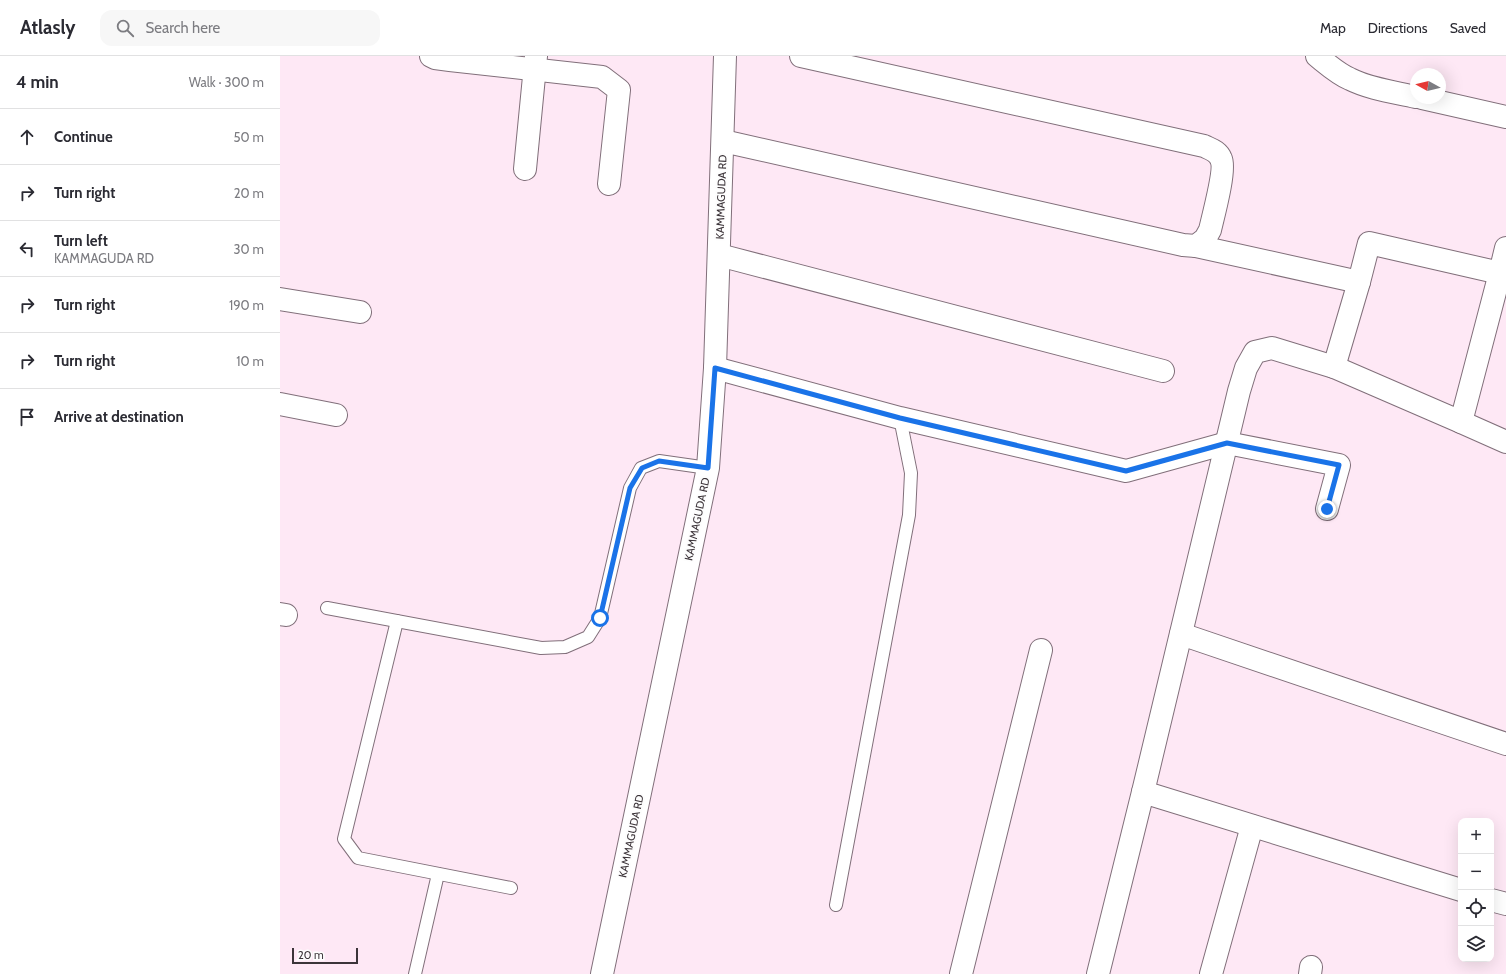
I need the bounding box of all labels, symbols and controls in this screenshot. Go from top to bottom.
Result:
search box [100,10,380,46]
text: Atlasly [20,16,76,39]
icon: search [114,17,136,39]
text: Search here [146,19,220,37]
text: Map [1320,19,1346,37]
text: Directions [1368,19,1428,37]
text: Saved [1450,19,1486,37]
north arrow [1410,68,1446,104]
text: 4 min [16,72,59,92]
text: Walk · 300 m [189,74,264,90]
icon: ahead [16,126,38,148]
text: Continue [54,128,113,146]
text: 50 m [234,129,264,145]
street label: KAMMAGUDA RD [713,154,729,240]
icon: right [16,182,38,204]
text: Turn right [54,184,115,202]
text: 20 m [234,185,264,201]
text: Turn left [54,232,108,250]
icon: left [16,238,38,260]
text: 30 m [234,241,264,257]
text: KAMMAGUDA RD [54,250,154,266]
icon: right [16,294,38,316]
text: Turn right [54,296,115,314]
text: 190 m [229,297,264,313]
icon: right [16,350,38,372]
text: Turn right [54,352,115,370]
text: 10 m [236,353,264,369]
icon: arrive [16,406,38,428]
text: Arrive at destination [54,408,184,426]
street label: KAMMAGUDA RD [681,476,713,562]
route end [1318,500,1336,518]
route start [591,609,609,627]
street label: KAMMAGUDA RD [615,793,647,879]
map controls [1458,818,1494,962]
button: + [1458,818,1494,854]
button: − [1458,854,1494,890]
button: locate [1458,890,1494,926]
button: layers [1458,926,1494,962]
scale bar [292,946,358,965]
text: 20 m [298,948,324,962]

